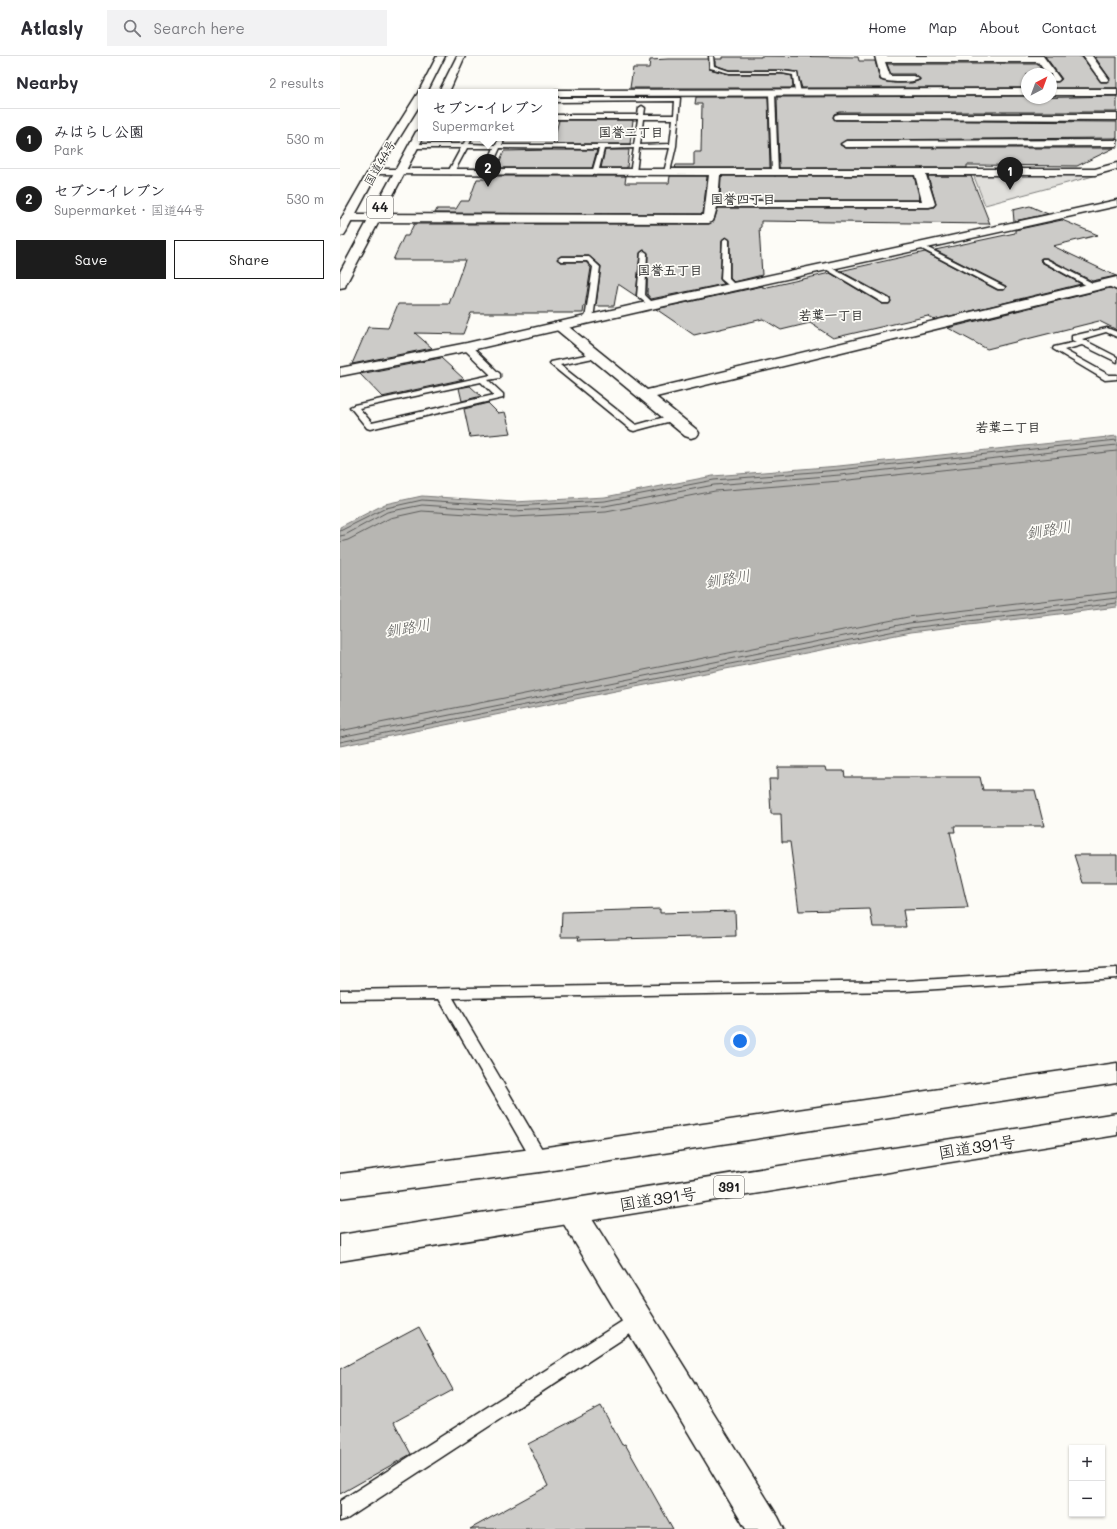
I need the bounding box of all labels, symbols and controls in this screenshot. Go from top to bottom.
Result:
search box [107,10,387,46]
text: Atlasly [20,15,83,40]
icon: search [121,17,143,39]
text: Search here [153,18,245,38]
text: Home [868,18,906,37]
text: Map [928,18,957,37]
text: About [979,18,1020,37]
text: Contact [1042,18,1097,37]
north arrow [1021,68,1057,104]
text: Nearby [16,71,78,93]
text: 2 results [269,74,324,91]
popup [418,89,558,141]
text: セブン-イレブン [432,97,544,117]
text: Supermarket [432,117,515,134]
text: みはらし公園 [54,121,144,141]
district label: 国誉二丁目 [598,123,664,140]
text: 1 [26,130,32,147]
text: 530 m [286,130,324,147]
street label: 国道44号 [360,137,399,188]
text: Park [54,141,83,158]
pin: 2 [475,154,501,187]
pin: 1 [997,157,1023,190]
text: セブン-イレブン [54,180,165,200]
text: 2 [25,190,33,207]
text: 530 m [286,190,324,207]
district label: 国誉四丁目 [710,190,776,207]
road number: 44 [367,196,393,218]
text: Supermarket · 国道44号 [54,201,205,218]
button: Save [16,240,166,279]
button: Share [174,240,324,279]
district label: 国誉五丁目 [637,261,703,278]
district label: 若葉一丁目 [798,306,864,323]
district label: 若葉二丁目 [975,418,1041,435]
water label: 釧路川 [1025,516,1073,542]
water label: 釧路川 [704,565,752,591]
water label: 釧路川 [384,614,432,640]
your location [730,1031,750,1051]
street label: 国道391号 [936,1129,1017,1163]
road number: 391 [714,1176,744,1198]
street label: 国道391号 [617,1181,698,1215]
map controls [1069,1445,1105,1517]
button: + [1069,1445,1105,1481]
button: − [1069,1481,1105,1517]

